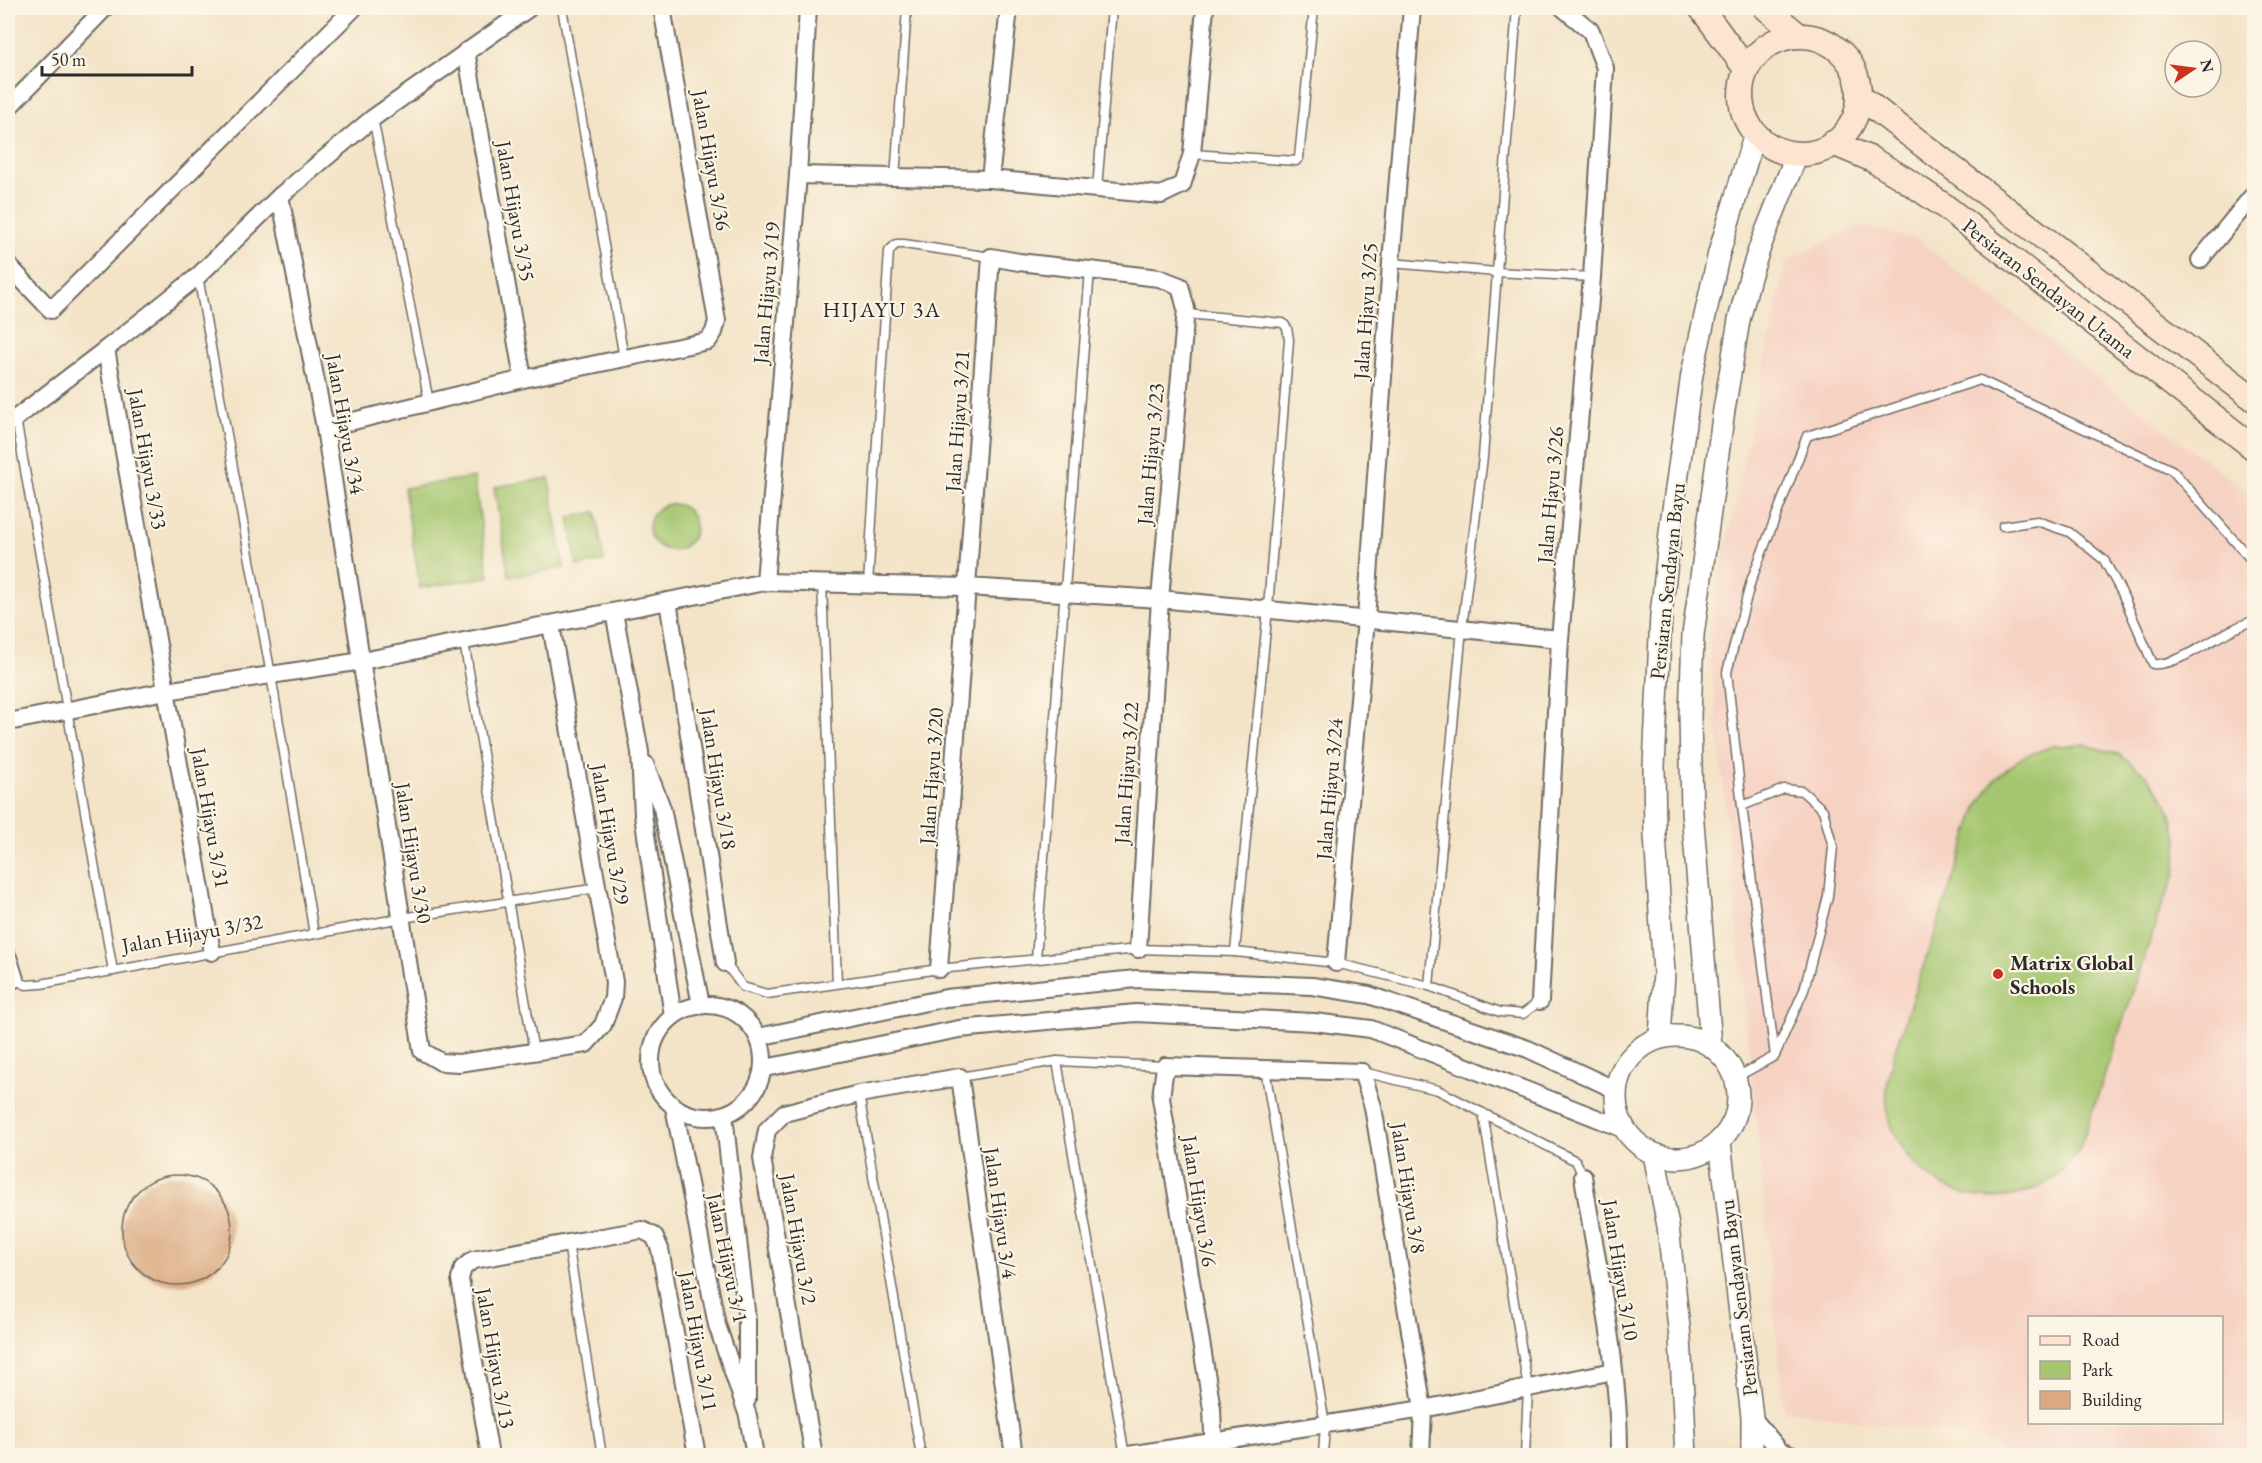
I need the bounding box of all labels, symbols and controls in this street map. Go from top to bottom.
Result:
scale bar [42,39,192,77]
north arrow [2163,39,2223,99]
text: 50 m [51,48,86,71]
text: N [2195,57,2219,74]
street label: Jalan Hijayu 3/36 [686,86,738,232]
street label: Jalan Hijayu 3/35 [490,137,542,283]
street label: Persiaran Sendayan Utama [1957,212,2141,364]
street label: Jalan Hijayu 3/19 [746,221,786,367]
street label: Jalan Hjayu 3/25 [1347,242,1383,382]
district label: HIJAYU 3A [823,295,942,324]
street label: Jalan Hijayu 3/21 [938,349,975,495]
street label: Jalan Hijayu 3/34 [320,350,372,497]
street label: Jalan Hijayu 3/23 [1130,382,1170,528]
street label: Jalan Hijayu 3/33 [122,385,174,531]
street label: Jalan Hjayu 3/26 [1530,425,1569,567]
street label: Persiaran Sendayan Bayu [1643,481,1691,681]
street label: Jalan Hijayu 3/22 [1107,701,1144,847]
street label: Jalan Hijayu 3/18 [694,705,743,851]
street label: Jalan Hjayu 3/20 [913,707,949,847]
street label: Jalan Hijayu 3/24 [1309,716,1349,863]
street label: Jalan Hijayu 3/31 [185,744,237,890]
street label: Jalan Hijayu 3/29 [585,760,637,906]
street label: Jalan Hijayu 3/30 [389,779,438,925]
street label: Jalan Hijayu 3/32 [118,907,264,959]
place label: Matrix Global Schools [2010,949,2134,1000]
marker: Matrix Global Schools [1991,967,2005,981]
street label: Jalan Hijayu 3/8 [1385,1119,1433,1255]
street label: Jalan Hijayu 3/6 [1176,1132,1224,1268]
street label: Jalan Hijayu 3/4 [978,1144,1024,1281]
street label: Jalan Hijayu 3/2 [774,1170,824,1306]
street label: Jalan Hijayu 3/1 [701,1189,755,1326]
street label: Jalan Hijayu 3/10 [1596,1196,1645,1342]
street label: Persiaran Sendayan Bayu [1713,1198,1763,1398]
street label: Jalan Hijayu 3/11 [673,1267,725,1413]
street label: Jalan Hijayu 3/13 [470,1284,522,1430]
legend [2028,1316,2223,1424]
text: Road [2082,1328,2121,1351]
text: Park [2082,1358,2113,1381]
text: Building [2082,1388,2142,1411]

